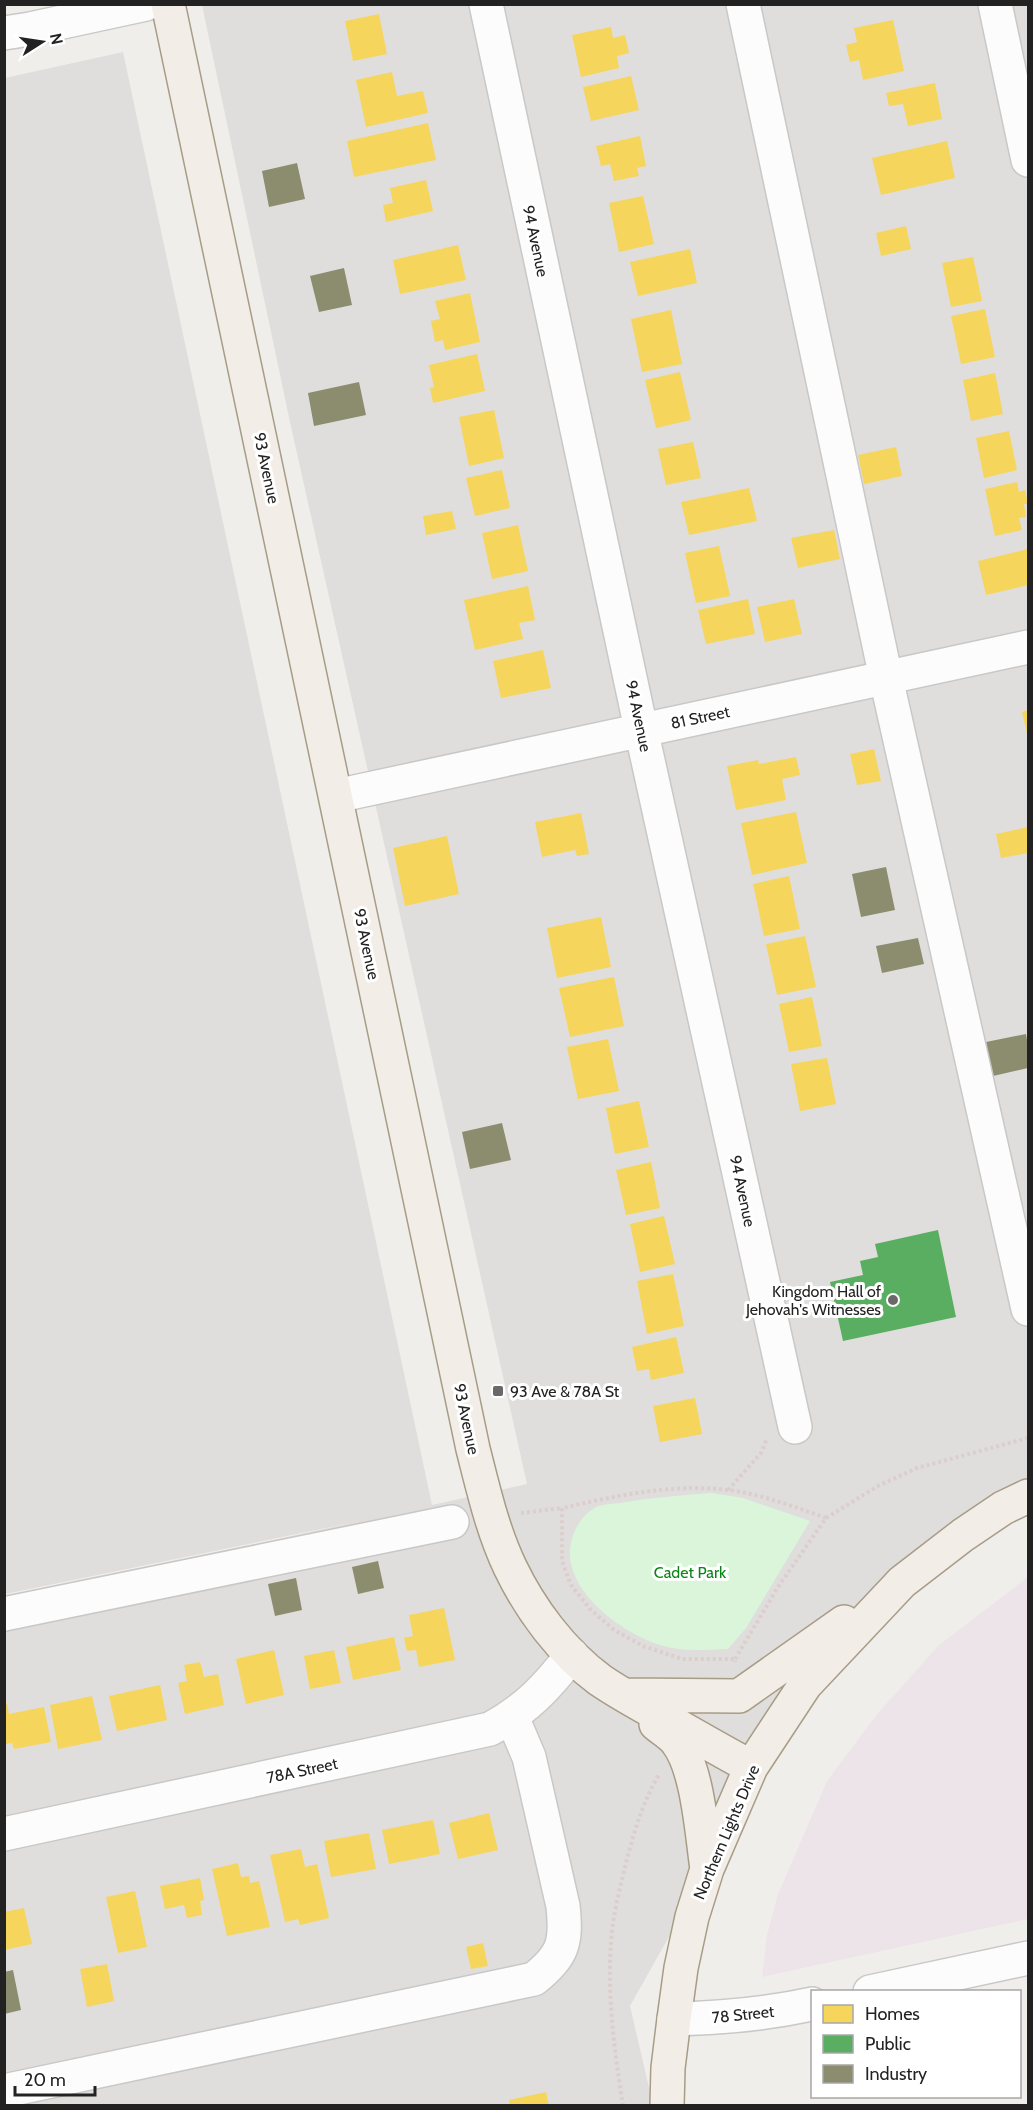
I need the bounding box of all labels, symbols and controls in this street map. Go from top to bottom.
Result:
north arrow [12,12,72,72]
text: N [46,31,67,46]
street label: 94 Avenue [519,204,552,279]
street label: 93 Avenue [250,431,283,505]
street label: 94 Avenue [622,679,655,754]
street label: 81 Street [669,702,732,733]
street label: 93 Avenue [350,907,383,981]
street label: 94 Avenue [726,1154,759,1229]
place label: Kingdom Hall of Jehovah's Witnesses [745,1282,882,1319]
marker: Kingdom Hall of Jehovah's Witnesses [886,1293,900,1307]
street label: 93 Avenue [450,1382,483,1456]
place label: 93 Ave & 78A St [510,1382,620,1401]
marker: 93 Ave & 78A St [491,1384,505,1398]
park label: Cadet Park [654,1563,727,1582]
street label: 78A Street [265,1754,340,1787]
street label: Northern Lights Drive [690,1762,763,1902]
legend [811,1990,1021,2098]
street label: 78 Street [711,2002,776,2027]
text: Homes [865,2003,920,2025]
text: Public [865,2033,911,2055]
scale bar [15,2059,94,2097]
text: Industry [865,2063,927,2085]
text: 20 m [24,2069,66,2091]

